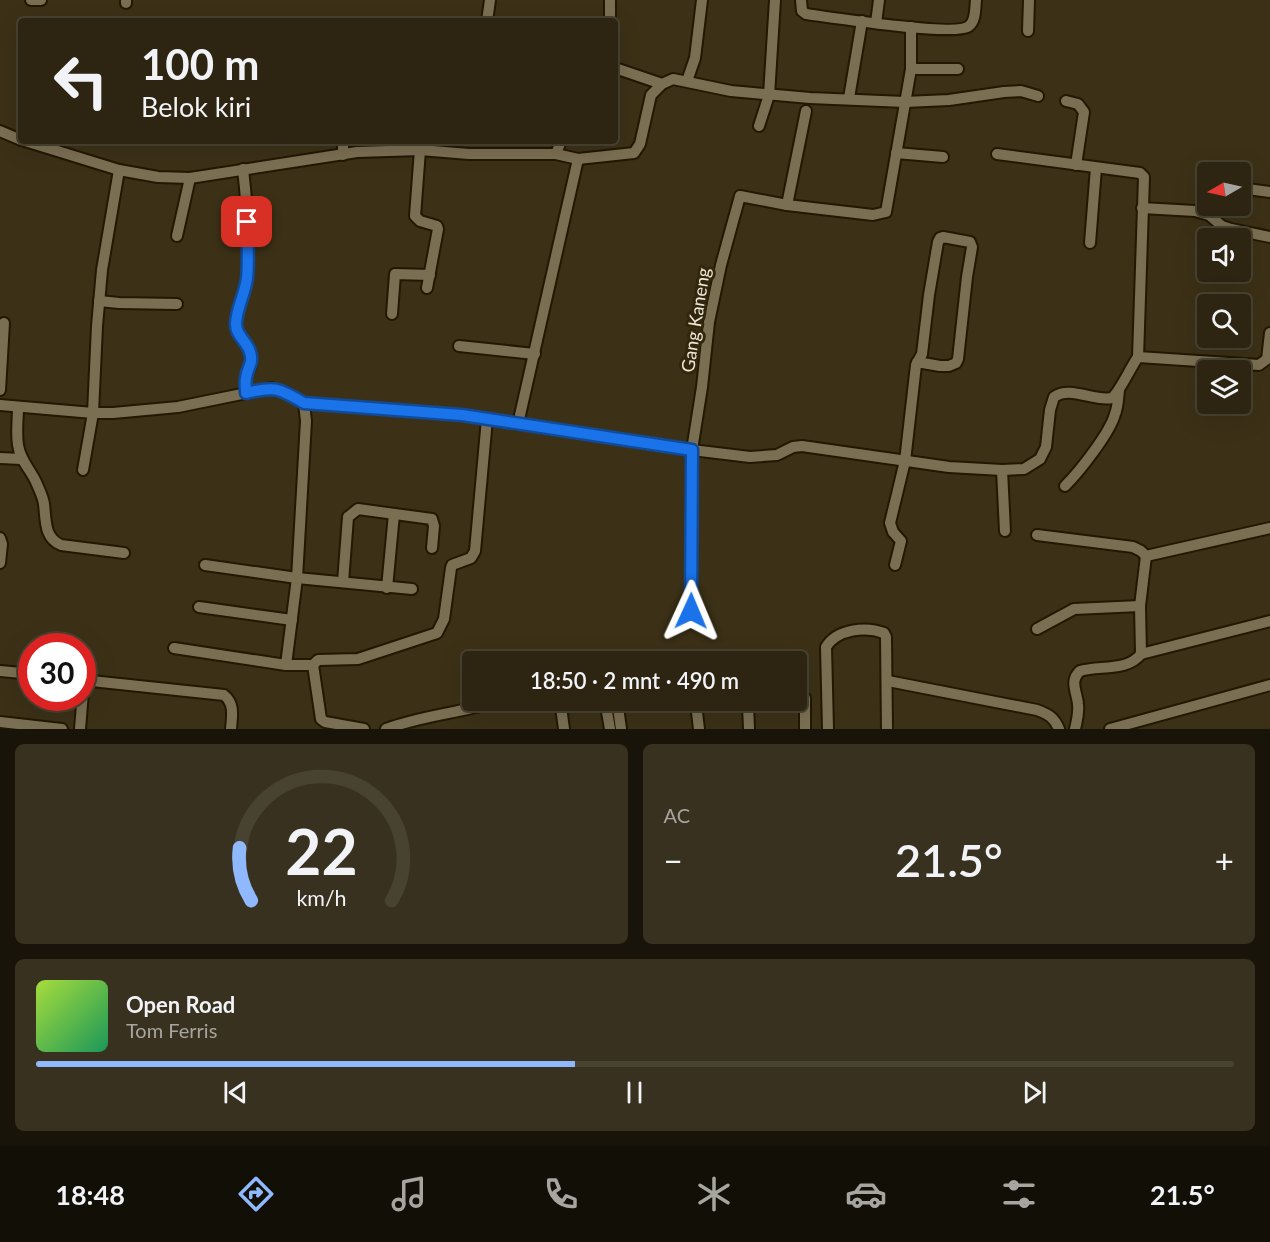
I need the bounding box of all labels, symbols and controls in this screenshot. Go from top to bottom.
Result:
text: 100 m [141,39,259,89]
icon: left [42,42,120,120]
text: Belok kiri [141,90,251,123]
north arrow [1197,162,1251,216]
map controls [1197,162,1251,414]
pin [221,196,272,247]
icon: arrive [230,205,263,238]
button: sound [1197,228,1251,282]
street label: Gang Kaneng [676,266,714,374]
button: search [1197,294,1251,348]
button: layers [1197,360,1251,414]
position arrow [659,579,723,643]
speed limit sign: 30 [18,633,96,711]
text: 18:50 · 2 mnt · 490 m [530,667,739,694]
text: AC [664,803,690,827]
text: 22 [285,813,357,888]
text: 21.5° [895,833,1003,887]
text: − [664,840,683,880]
text: + [1215,840,1234,880]
text: km/h [296,885,346,911]
text: Open Road [126,991,235,1018]
text: Tom Ferris [126,1018,217,1042]
icon: previous [219,1076,252,1109]
icon: pause [618,1076,651,1109]
icon: next [1018,1076,1051,1109]
icon: directions [235,1173,277,1215]
icon: music [388,1173,430,1215]
icon: phone [540,1173,582,1215]
icon: climate [693,1173,735,1215]
icon: car [845,1173,887,1215]
icon: filters [998,1173,1040,1215]
text: 18:48 [55,1178,125,1211]
text: 21.5° [1150,1178,1215,1211]

